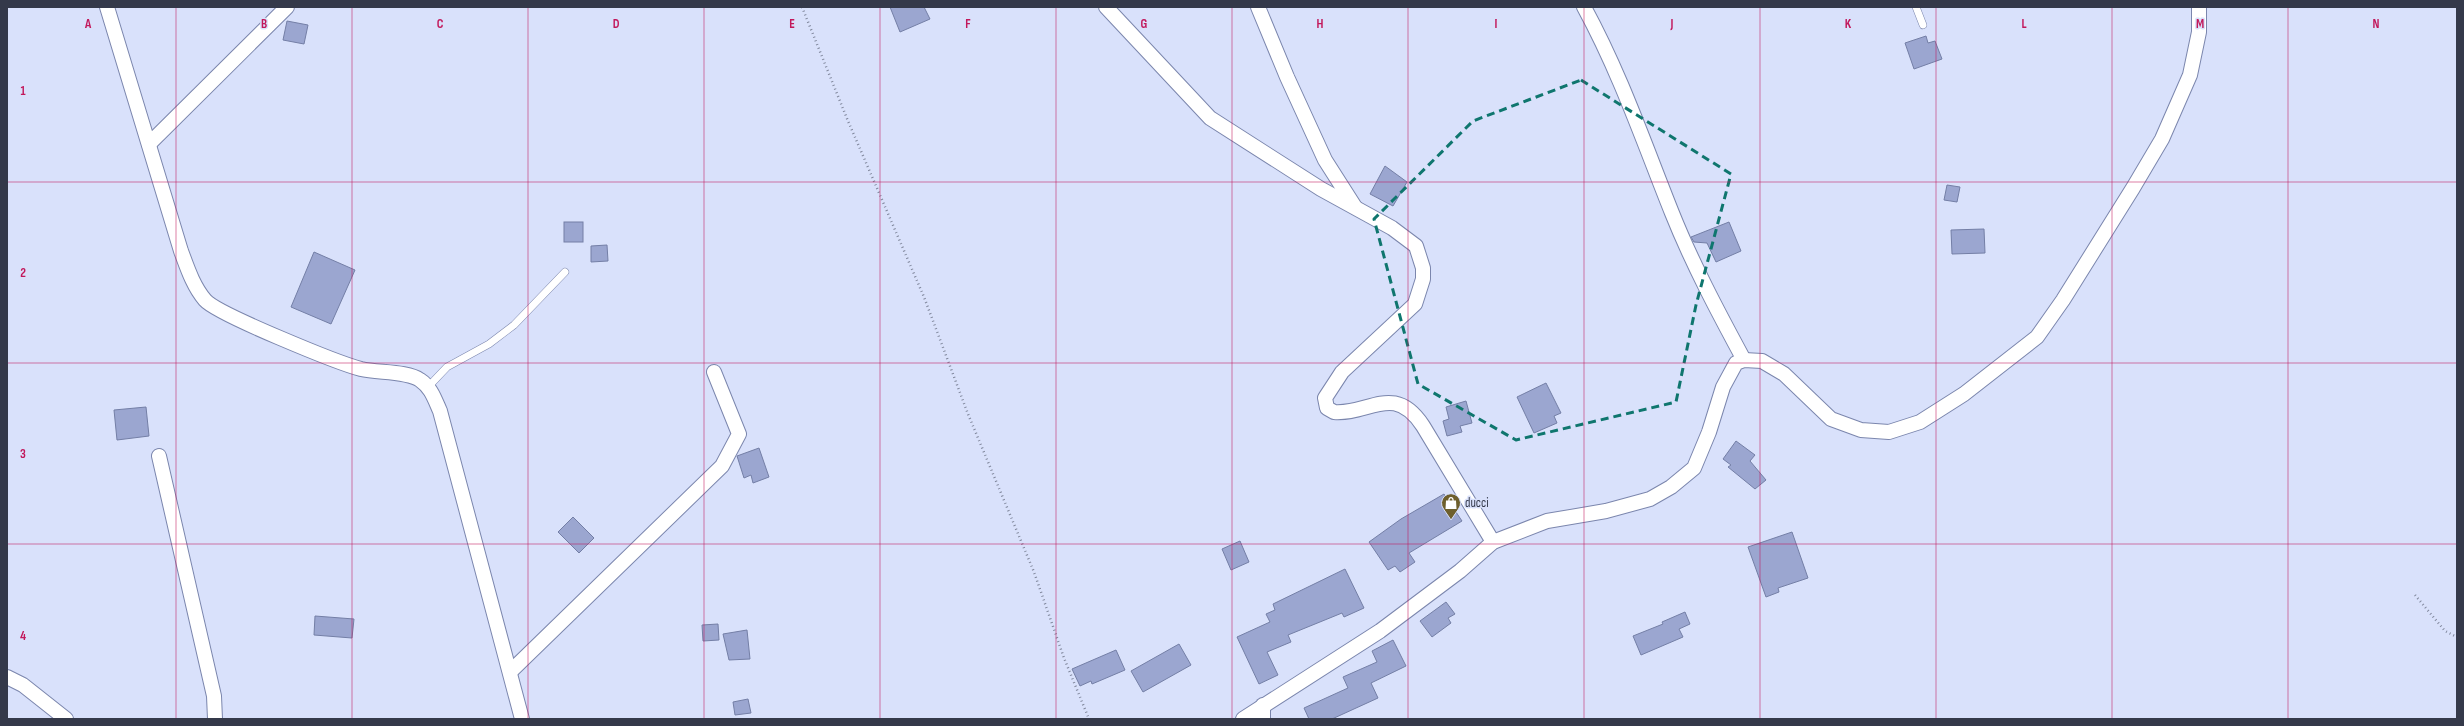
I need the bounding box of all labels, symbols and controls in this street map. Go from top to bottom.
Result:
text: A [84,16,92,32]
text: B [261,16,267,32]
text: C [437,16,444,32]
text: D [613,16,620,32]
text: E [789,16,795,32]
text: F [965,16,971,32]
text: G [1141,16,1148,32]
text: H [1317,16,1324,32]
text: I [1495,16,1498,32]
text: J [1670,16,1674,32]
text: K [1845,16,1852,32]
text: L [2021,16,2027,32]
text: M [2196,16,2204,32]
text: N [2373,16,2380,32]
text: 1 [20,83,26,99]
text: 2 [20,265,26,281]
text: 3 [20,446,26,462]
shop icon: ducci [1440,492,1462,520]
place label: ducci [1465,495,1489,511]
text: 4 [20,628,26,644]

